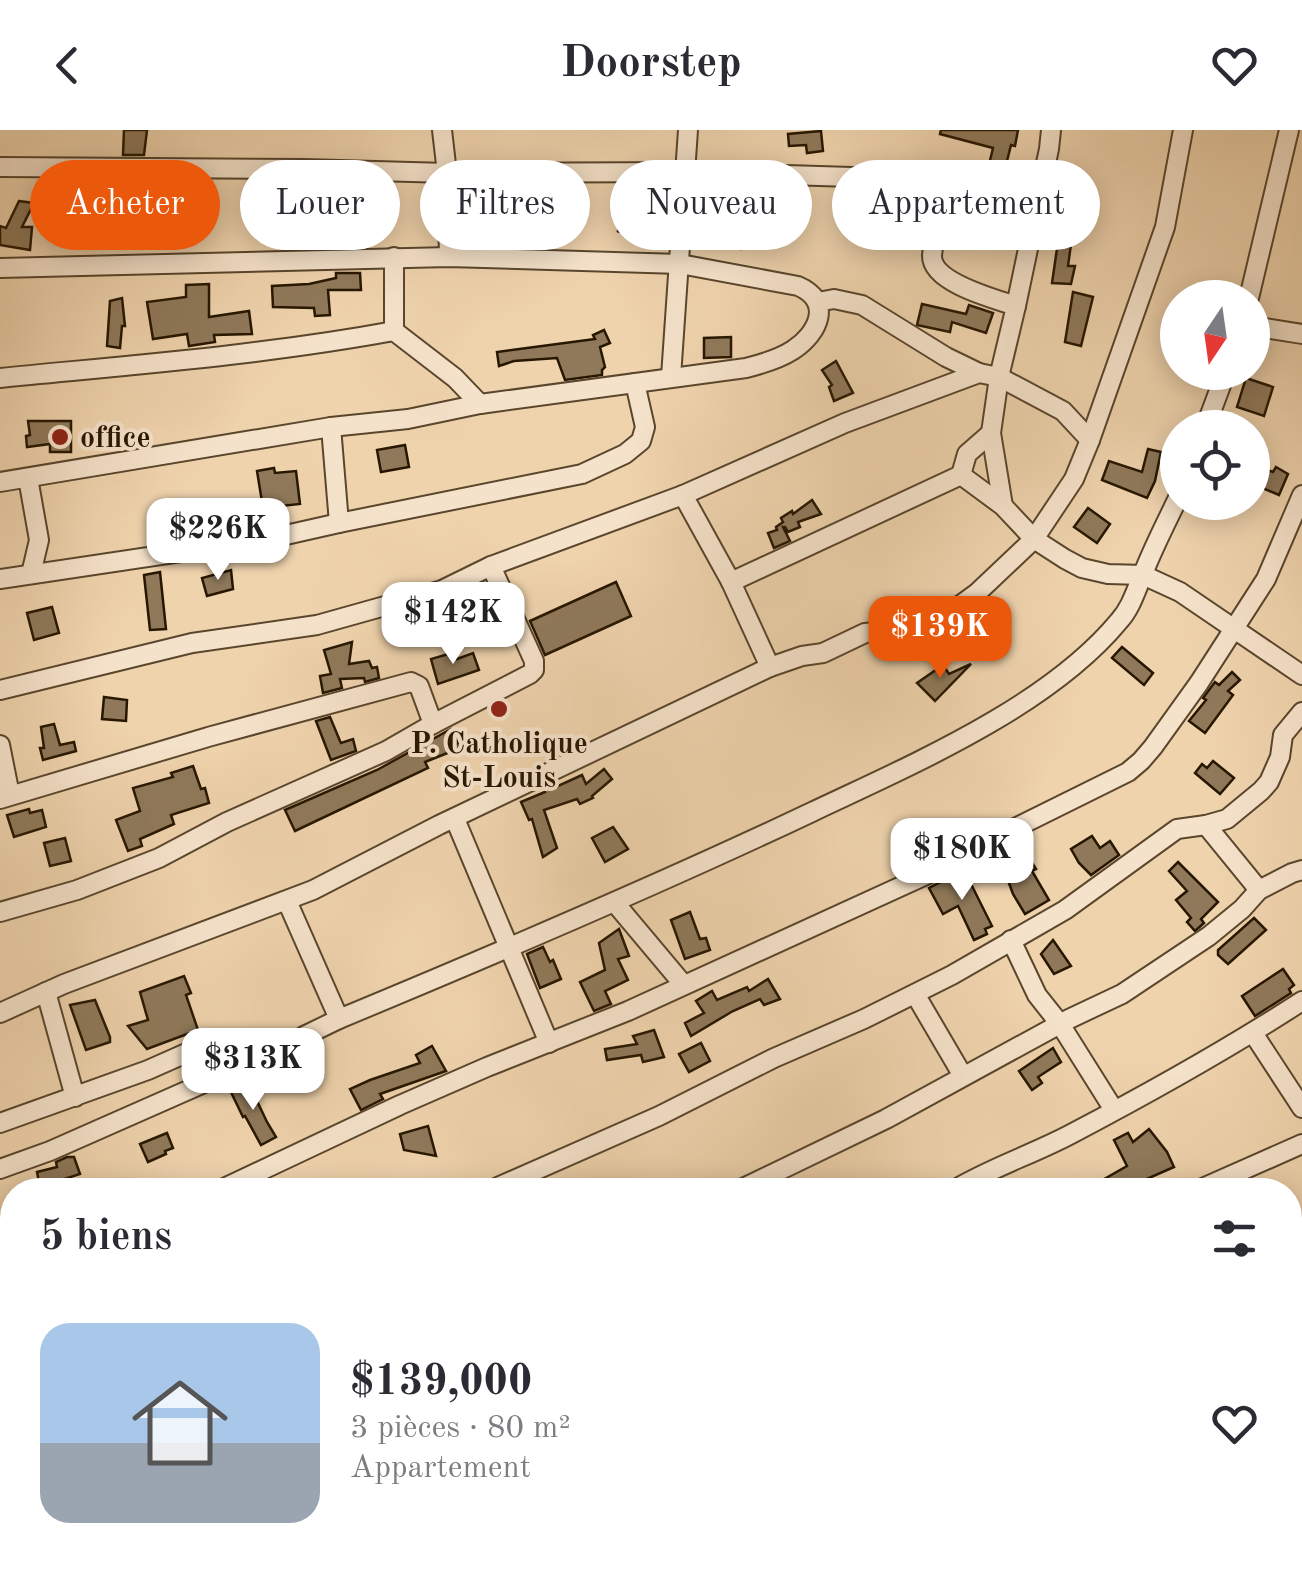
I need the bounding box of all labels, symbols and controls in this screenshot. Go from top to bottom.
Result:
icon: back [40,38,95,93]
icon: heart [1207,38,1262,93]
text: Doorstep [560,42,742,87]
chip: Acheter [30,160,220,250]
chip: Louer [240,160,400,250]
chip: Filtres [420,160,590,250]
chip: Nouveau [610,160,812,250]
chip: Appartement [832,160,1100,250]
north arrow [1160,280,1270,390]
map controls [1160,280,1270,520]
button: locate [1160,410,1270,520]
place label: office [80,424,151,454]
marker: office [49,426,71,448]
pin: $226K [148,498,288,583]
text: $226K [169,514,267,546]
pin: $142K [383,582,523,667]
pin: $139K [870,596,1010,681]
text: $142K [404,598,502,630]
text: $139K [891,612,989,644]
marker: P. Catholique St-Louis [488,698,510,720]
place label: P. Catholique St-Louis [410,730,588,794]
pin: $180K [892,818,1032,903]
text: $180K [913,834,1011,866]
pin: $313K [183,1028,323,1113]
text: $313K [204,1044,302,1076]
icon: filters [1207,1211,1262,1266]
text: 5 biens [40,1217,172,1259]
text: $139,000 [350,1362,532,1404]
icon: home [120,1363,240,1483]
icon: heart [1207,1396,1262,1451]
text: 3 pièces · 80 m² [350,1413,571,1445]
text: Appartement [350,1453,531,1485]

